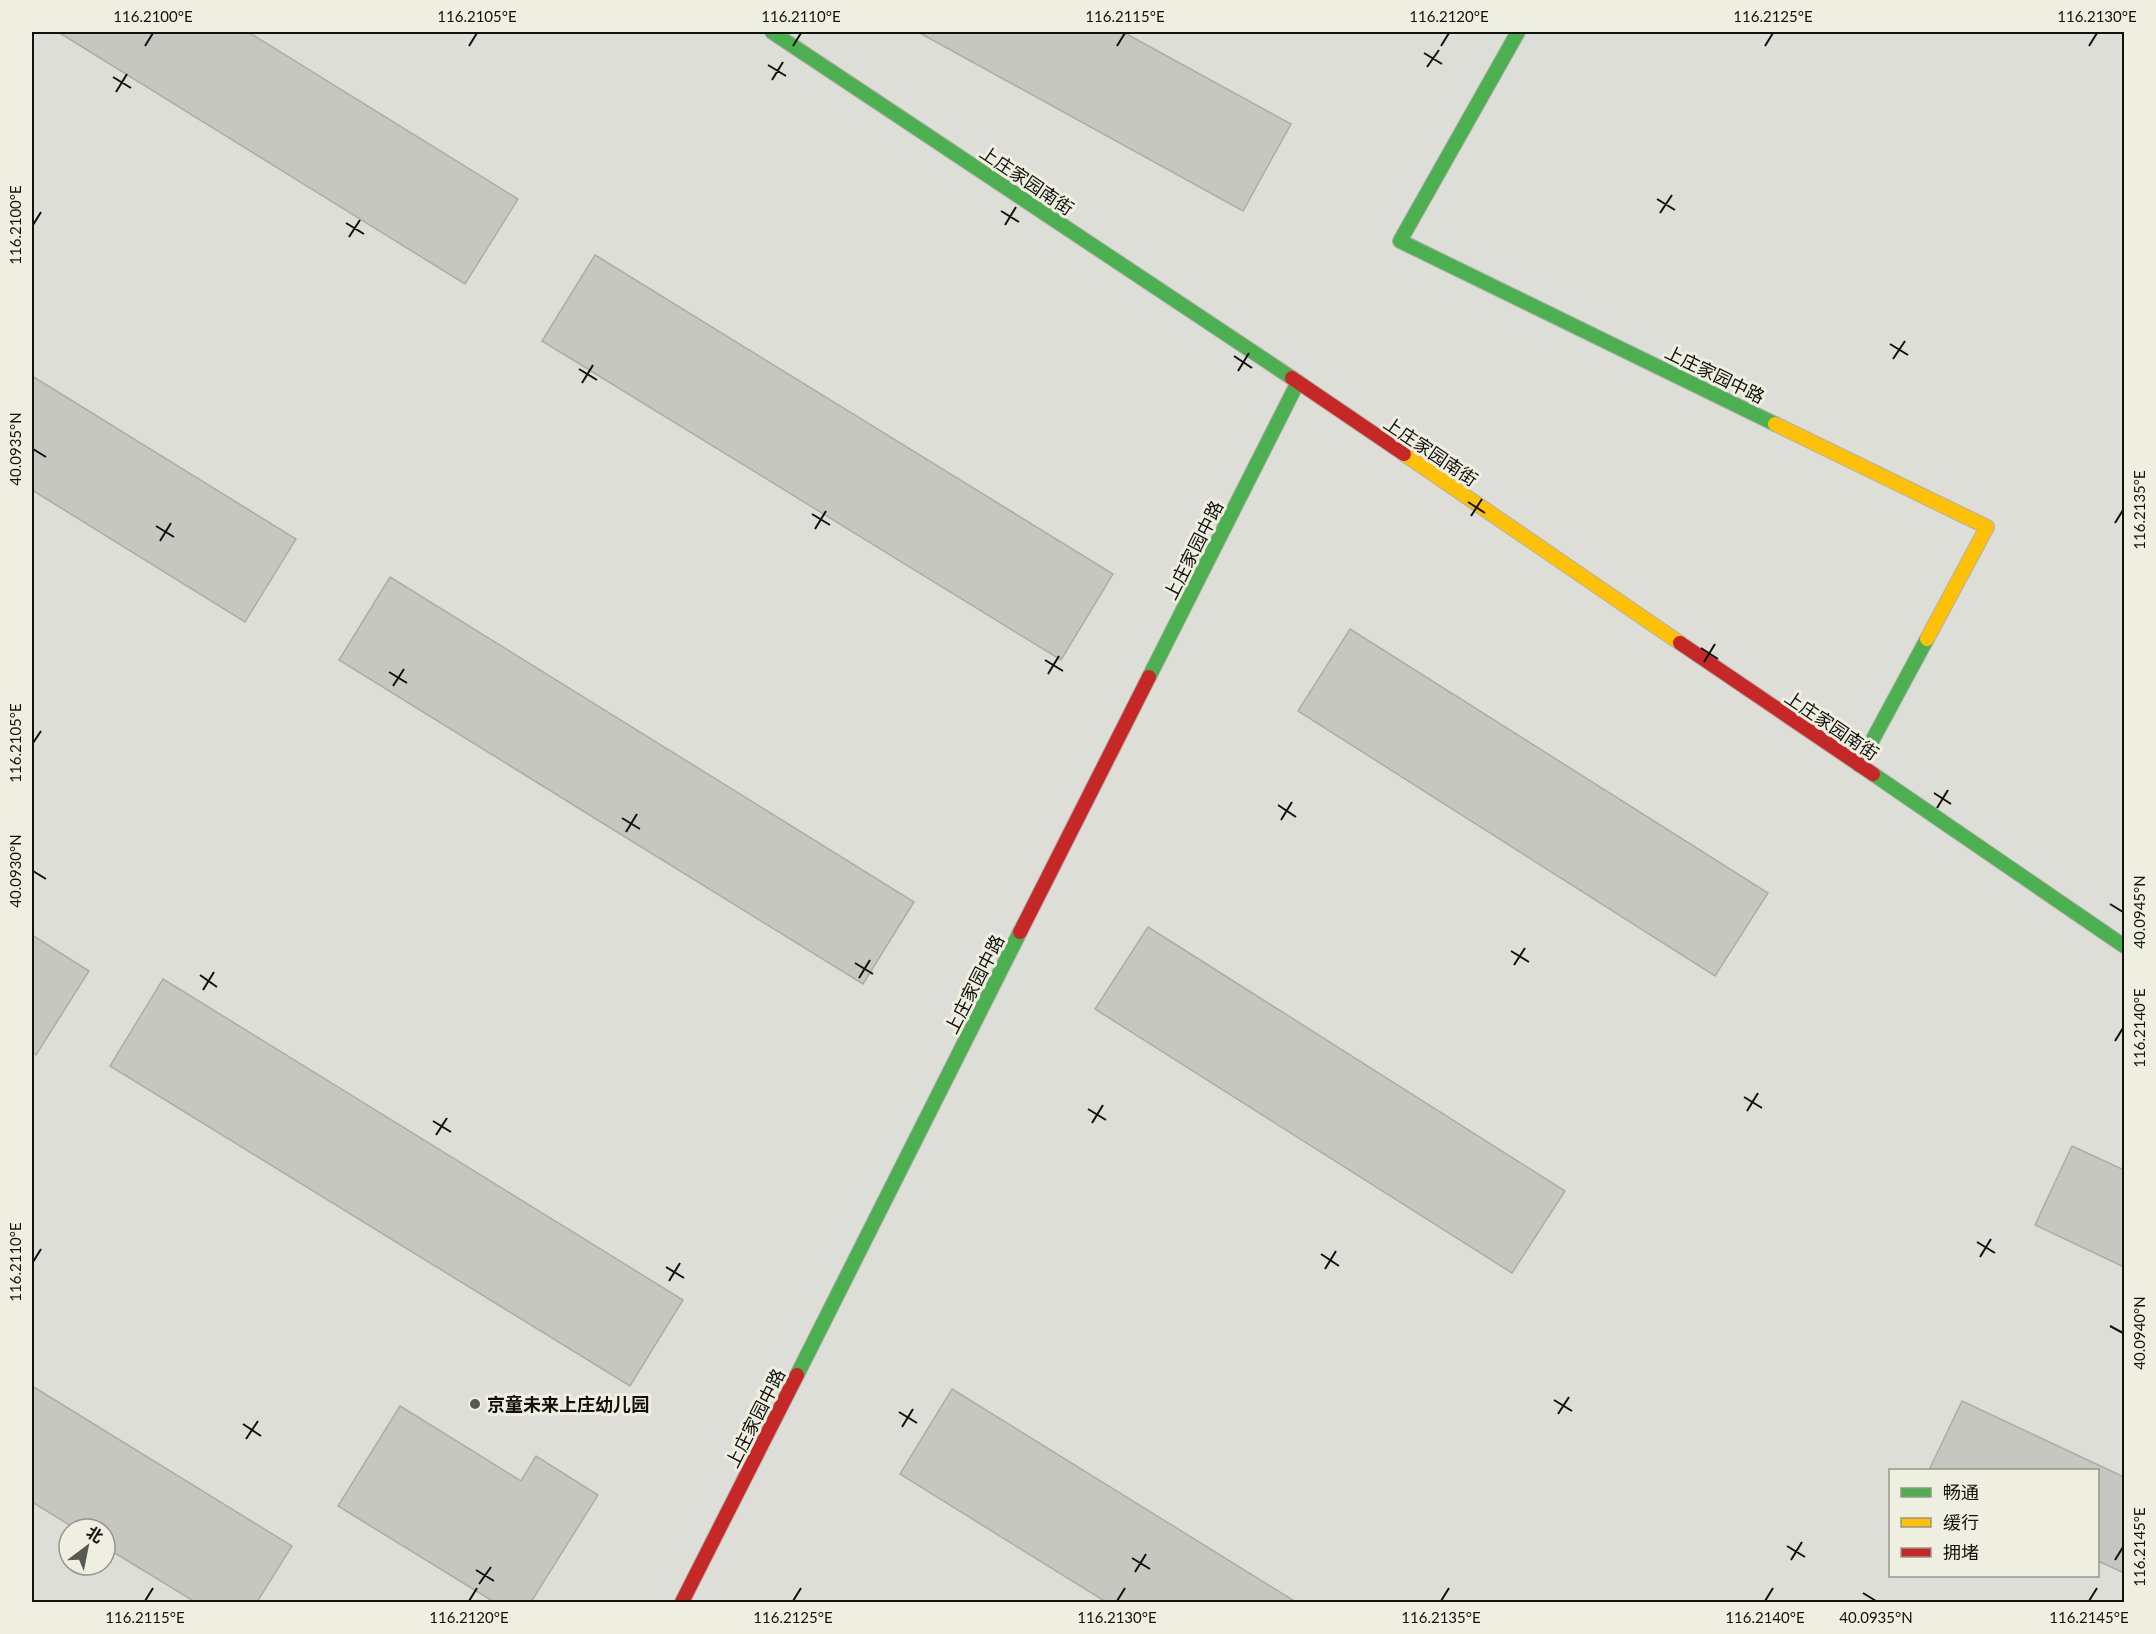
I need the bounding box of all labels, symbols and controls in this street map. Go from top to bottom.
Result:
text: 116.2100°E [113,7,193,25]
text: 116.2105°E [437,7,517,25]
text: 116.2110°E [761,7,841,25]
text: 116.2115°E [1085,7,1165,25]
text: 116.2120°E [1409,7,1489,25]
text: 116.2125°E [1733,7,1813,25]
text: 116.2130°E [2057,7,2137,25]
street label: 上庄家园南街 [976,141,1078,219]
text: 116.2100°E [6,185,24,265]
street label: 上庄家园中路 [1662,340,1768,408]
text: 40.0935°N [6,412,24,486]
street label: 上庄家园南街 [1380,412,1482,490]
text: 116.2135°E [2130,470,2148,550]
street label: 上庄家园中路 [1159,497,1227,603]
street label: 上庄家园南街 [1781,686,1883,764]
text: 116.2105°E [6,703,24,783]
text: 40.0930°N [6,834,24,908]
text: 40.0945°N [2130,875,2148,949]
street label: 上庄家园中路 [940,931,1008,1037]
text: 116.2140°E [2130,988,2148,1068]
text: 116.2110°E [6,1222,24,1302]
text: 40.0940°N [2130,1296,2148,1370]
street label: 上庄家园中路 [721,1365,789,1471]
place label: 京童未来上庄幼儿园 [487,1393,649,1415]
marker: 京童未来上庄幼儿园 [468,1397,482,1411]
legend [1889,1469,2099,1577]
text: 畅通 [1943,1481,1979,1503]
text: 116.2145°E [2130,1507,2148,1587]
text: 缓行 [1943,1511,1979,1533]
north arrow [57,1517,117,1577]
text: 北 [83,1522,107,1546]
text: 拥堵 [1943,1541,1979,1563]
text: 116.2115°E [105,1608,185,1626]
text: 116.2120°E [429,1608,509,1626]
text: 116.2125°E [753,1608,833,1626]
text: 116.2130°E [1077,1608,1157,1626]
text: 116.2135°E [1401,1608,1481,1626]
text: 116.2140°E [1725,1608,1805,1626]
text: 40.0935°N [1839,1608,1913,1626]
text: 116.2145°E [2049,1608,2129,1626]

